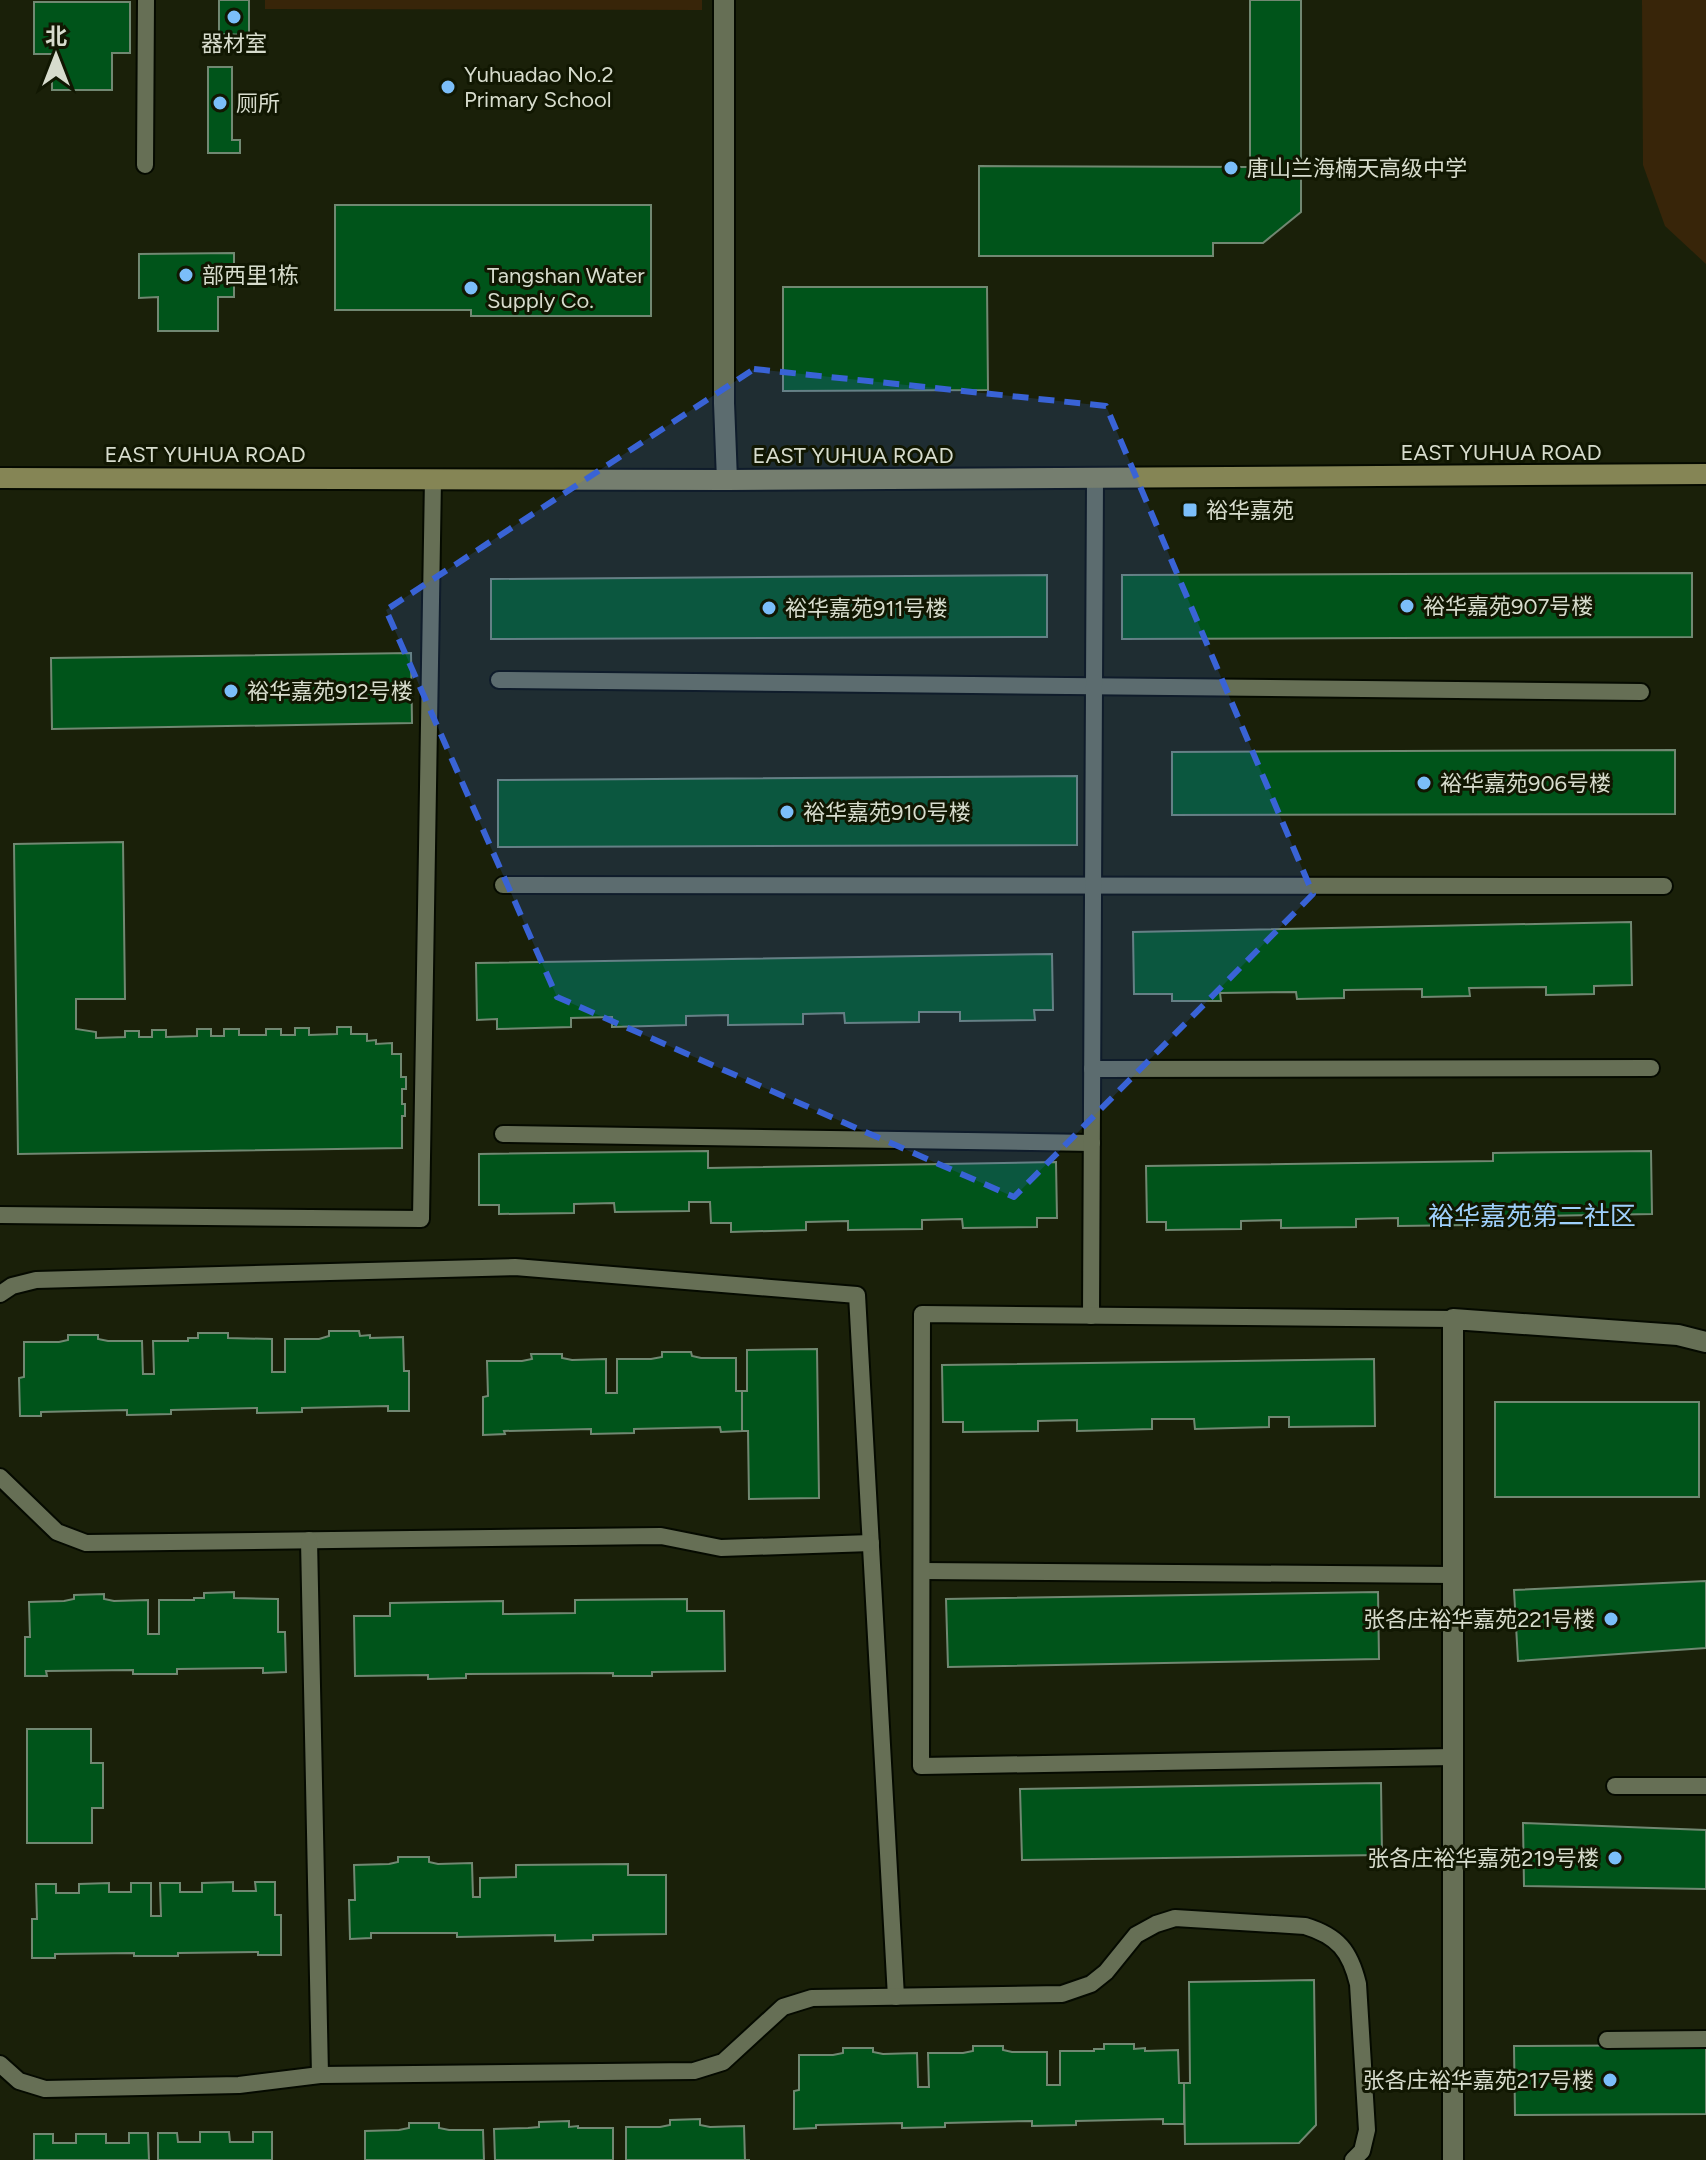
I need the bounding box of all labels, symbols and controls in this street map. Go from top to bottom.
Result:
marker: 器材室 [225,8,243,26]
north arrow [16,16,96,96]
text: 北 [45,23,67,50]
place label: 器材室 [201,30,267,57]
place label: Yuhuadao No.2 Primary School [464,61,614,113]
marker: Yuhuadao No.2 Primary School [439,78,457,96]
place label: 厕所 [236,90,280,117]
marker: 厕所 [211,94,229,112]
place label: 唐山兰海楠天高级中学 [1247,155,1467,182]
marker: 唐山兰海楠天高级中学 [1222,159,1240,177]
place label: 部西里1栋 [202,262,299,289]
place label: Tangshan Water Supply Co. [487,262,645,314]
marker: 部西里1栋 [177,266,195,284]
marker: Tangshan Water Supply Co. [462,279,480,297]
street label: EAST YUHUA ROAD [1400,439,1602,466]
street label: EAST YUHUA ROAD [104,441,306,468]
street label: EAST YUHUA ROAD [752,442,954,469]
place label: 裕华嘉苑 [1206,497,1294,524]
marker: 裕华嘉苑 [1181,501,1199,519]
place label: 裕华嘉苑907号楼 [1423,593,1593,620]
place label: 裕华嘉苑911号楼 [785,595,948,622]
marker: 裕华嘉苑907号楼 [1398,597,1416,615]
marker: 裕华嘉苑911号楼 [760,599,778,617]
place label: 裕华嘉苑912号楼 [247,678,413,705]
marker: 裕华嘉苑912号楼 [222,682,240,700]
place label: 裕华嘉苑906号楼 [1440,770,1611,797]
marker: 裕华嘉苑906号楼 [1415,774,1433,792]
place label: 裕华嘉苑910号楼 [803,799,971,826]
marker: 裕华嘉苑910号楼 [778,803,796,821]
district label: 裕华嘉苑第二社区 [1428,1200,1636,1232]
place label: 张各庄裕华嘉苑221号楼 [1363,1606,1595,1633]
marker: 张各庄裕华嘉苑221号楼 [1602,1610,1620,1628]
place label: 张各庄裕华嘉苑219号楼 [1367,1845,1599,1872]
marker: 张各庄裕华嘉苑219号楼 [1606,1849,1624,1867]
place label: 张各庄裕华嘉苑217号楼 [1363,2067,1594,2094]
marker: 张各庄裕华嘉苑217号楼 [1601,2071,1619,2089]

